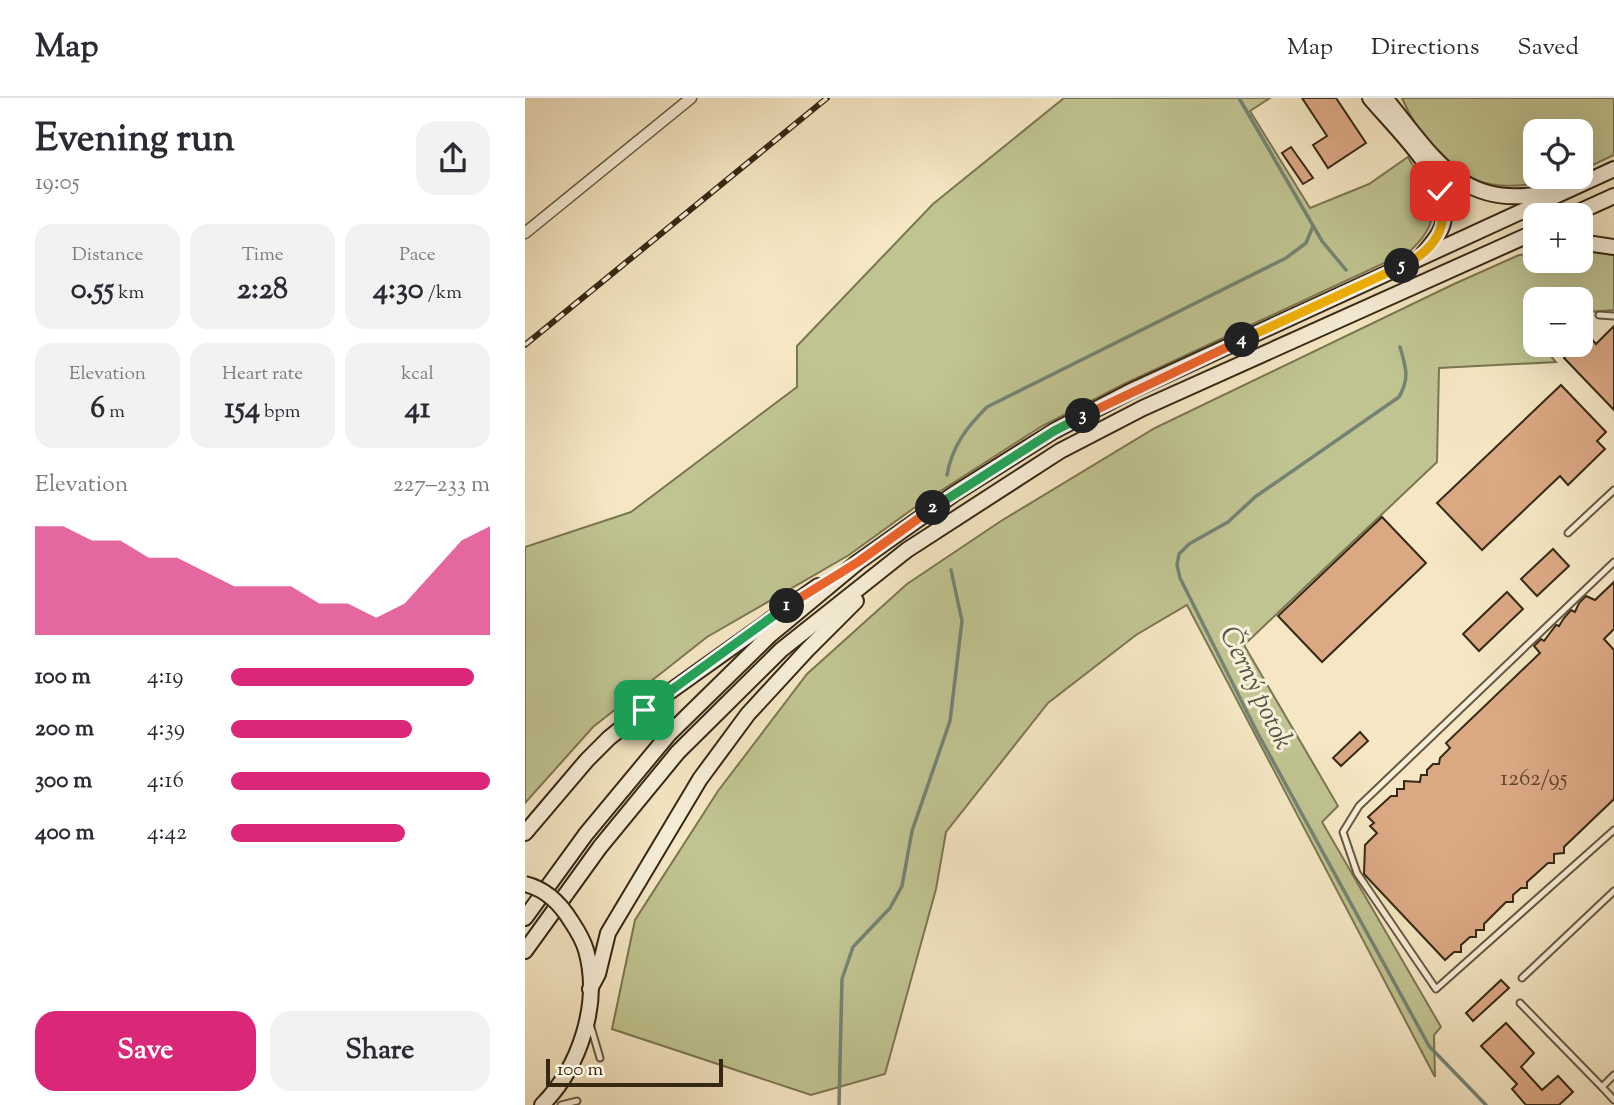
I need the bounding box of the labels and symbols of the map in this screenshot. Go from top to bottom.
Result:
pin [1410,161,1470,221]
pin: 5 [1385,248,1419,284]
pin: 4 [1225,322,1259,358]
pin: 3 [1065,398,1101,434]
pin: 2 [915,490,951,526]
pin: 1 [769,588,805,624]
water label: Černý potok [1208,620,1303,757]
pin [614,680,674,740]
house number: 1262/95 [1500,763,1568,796]
scale bar [546,1056,723,1088]

